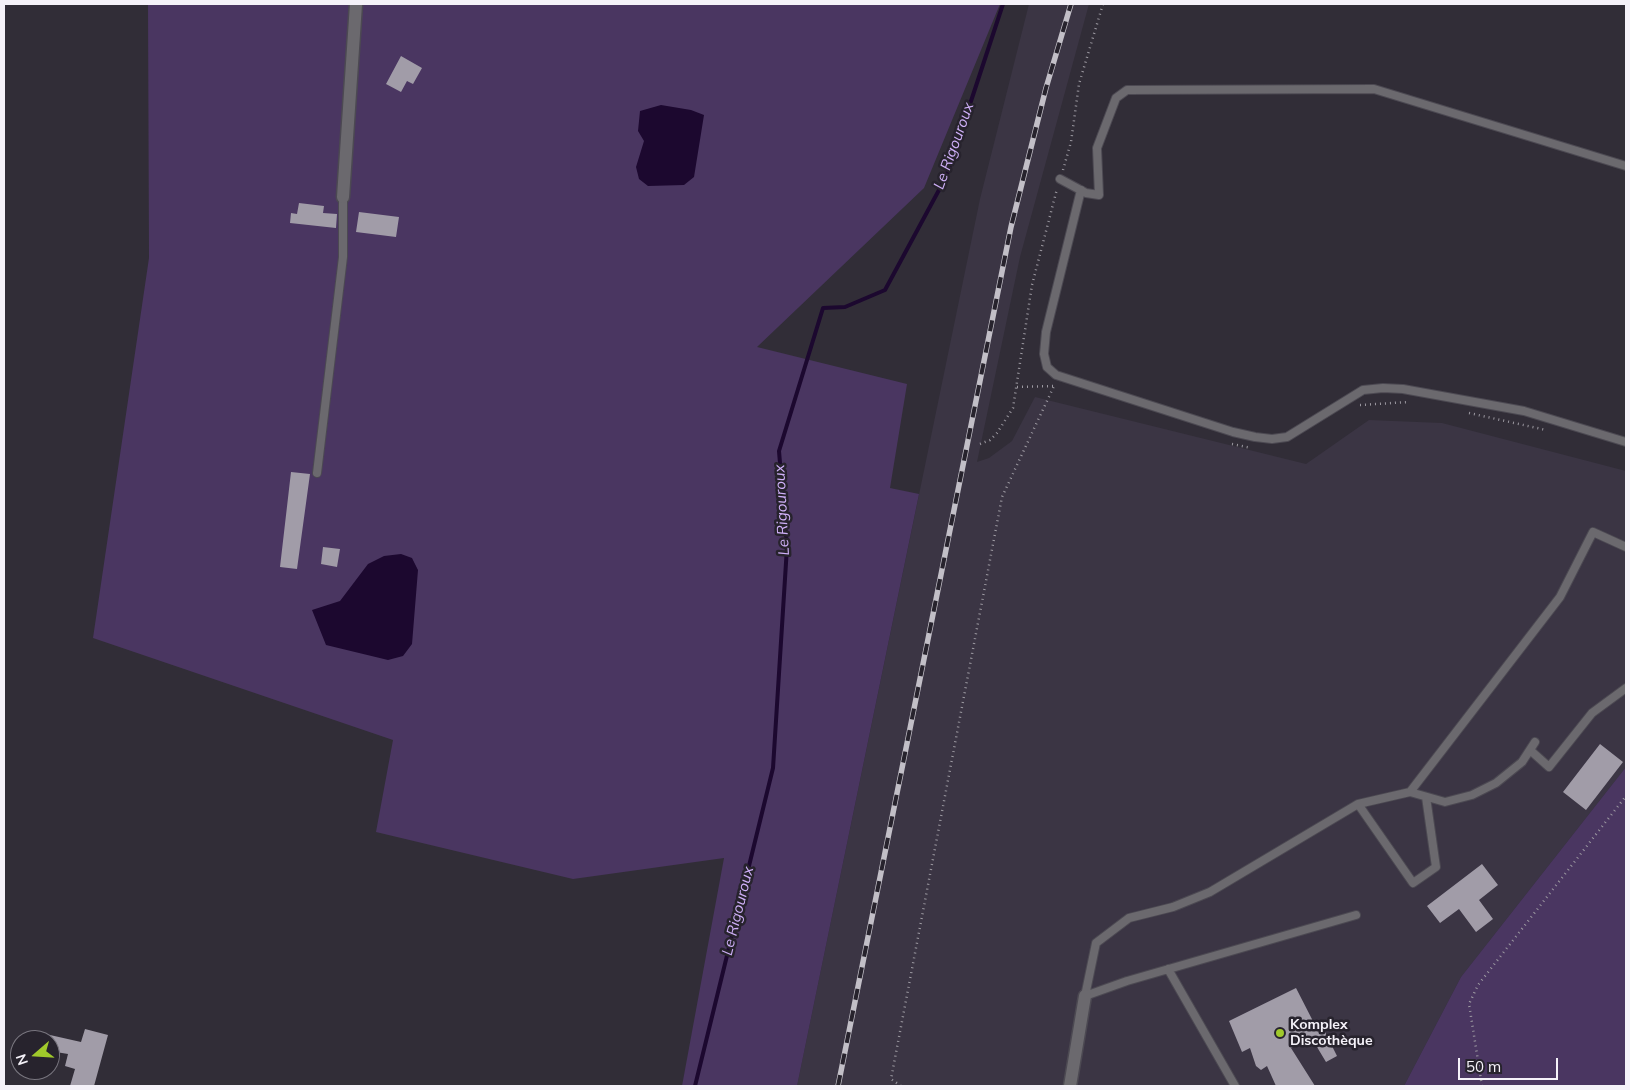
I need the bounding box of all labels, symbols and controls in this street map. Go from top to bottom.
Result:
water label: Le Rigouroux [930,100,978,192]
water label: Le Rigouroux [771,464,793,556]
water label: Le Rigouroux [718,865,758,957]
place label: Komplex Discothèque [1290,1017,1373,1050]
marker: Komplex Discothèque [1274,1027,1286,1039]
north arrow [10,1030,60,1080]
scale bar [1460,1048,1560,1080]
text: N [12,1052,32,1067]
text: 50 m [1466,1057,1501,1076]

